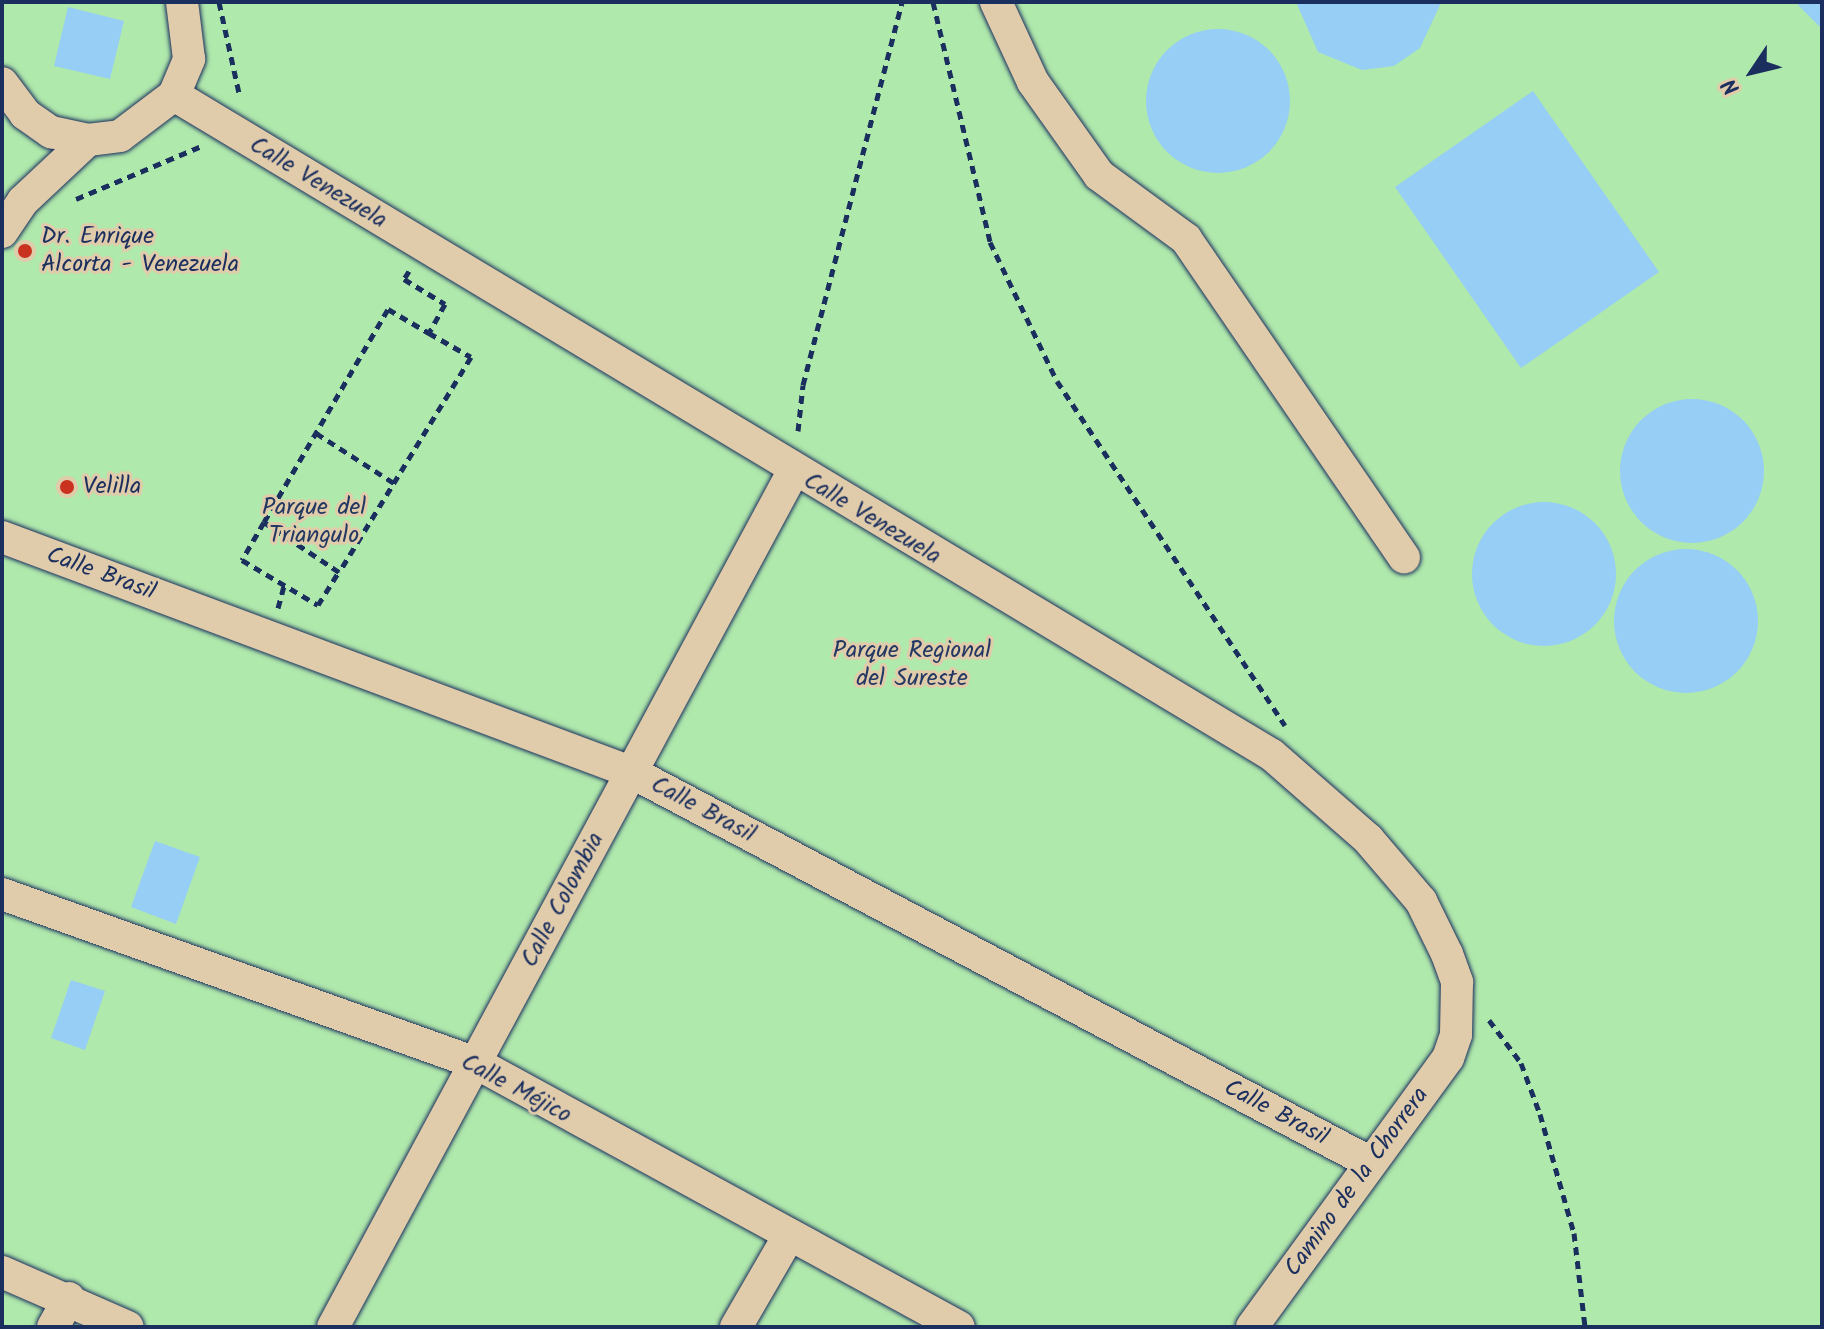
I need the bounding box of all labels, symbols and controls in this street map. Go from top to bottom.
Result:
north arrow [1712,32,1792,112]
text: N [1714,70,1750,102]
street label: Calle Venezuela [244,131,392,235]
place label: Dr. Enrique Alcorta - Venezuela [41,223,239,279]
marker: Dr. Enrique Alcorta - Venezuela [16,242,34,260]
street label: Calle Venezuela [798,467,946,571]
place label: Velilla [83,473,141,501]
marker: Velilla [58,478,76,496]
park label: Parque del Triangulo [262,494,366,550]
street label: Calle Brasil [42,541,160,607]
park label: Parque Regional del Sureste [833,637,991,693]
street label: Calle Brasil [646,770,760,850]
street label: Calle Colombia [515,828,611,972]
street label: Calle Méjico [456,1048,576,1130]
street label: Calle Brasil [1219,1073,1333,1153]
street label: Camino de la Chorrera [1279,1082,1435,1282]

